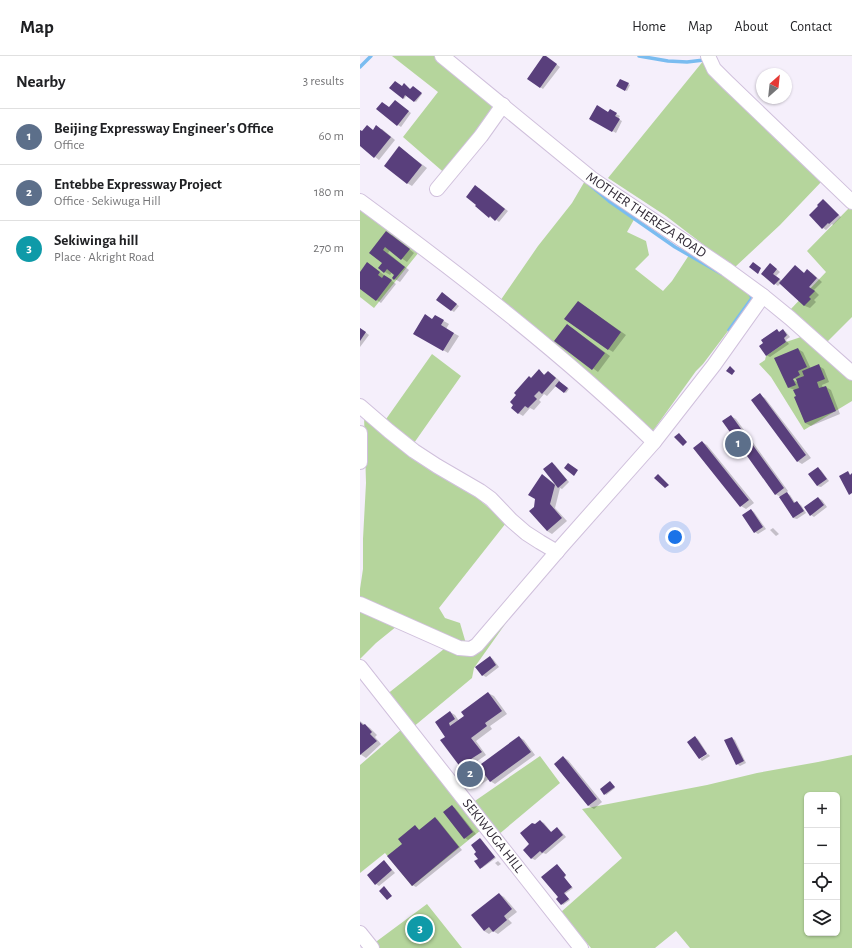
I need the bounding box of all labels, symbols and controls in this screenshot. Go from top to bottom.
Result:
text: Map [20,18,54,37]
text: Home [632,20,666,34]
text: Map [688,20,712,34]
text: About [734,20,768,34]
text: Contact [790,20,832,34]
north arrow [756,68,792,104]
text: Nearby [16,73,66,90]
text: 3 results [303,75,344,88]
text: Beijing Expressway Engineer's Office [54,121,274,136]
text: 1 [27,130,31,143]
text: 60 m [318,130,344,143]
text: Office [54,139,84,152]
street label: MOTHER THEREZA ROAD [583,170,709,261]
text: Entebbe Expressway Project [54,177,222,192]
text: 2 [26,186,32,199]
text: 180 m [314,186,344,199]
text: Office · Sekiwuga Hill [54,195,161,208]
text: Sekiwinga hill [54,233,139,248]
text: 3 [26,242,32,255]
text: 270 m [313,242,344,255]
text: Place · Akright Road [54,251,154,264]
pin: 1 [725,429,751,459]
your location [665,527,685,547]
pin: 2 [457,759,483,789]
map controls [804,792,840,936]
button: + [804,792,840,828]
street label: SEKIWUGA HILL [460,796,526,876]
button: − [804,828,840,864]
button: locate [804,864,840,900]
button: layers [804,900,840,936]
pin: 3 [407,914,433,944]

